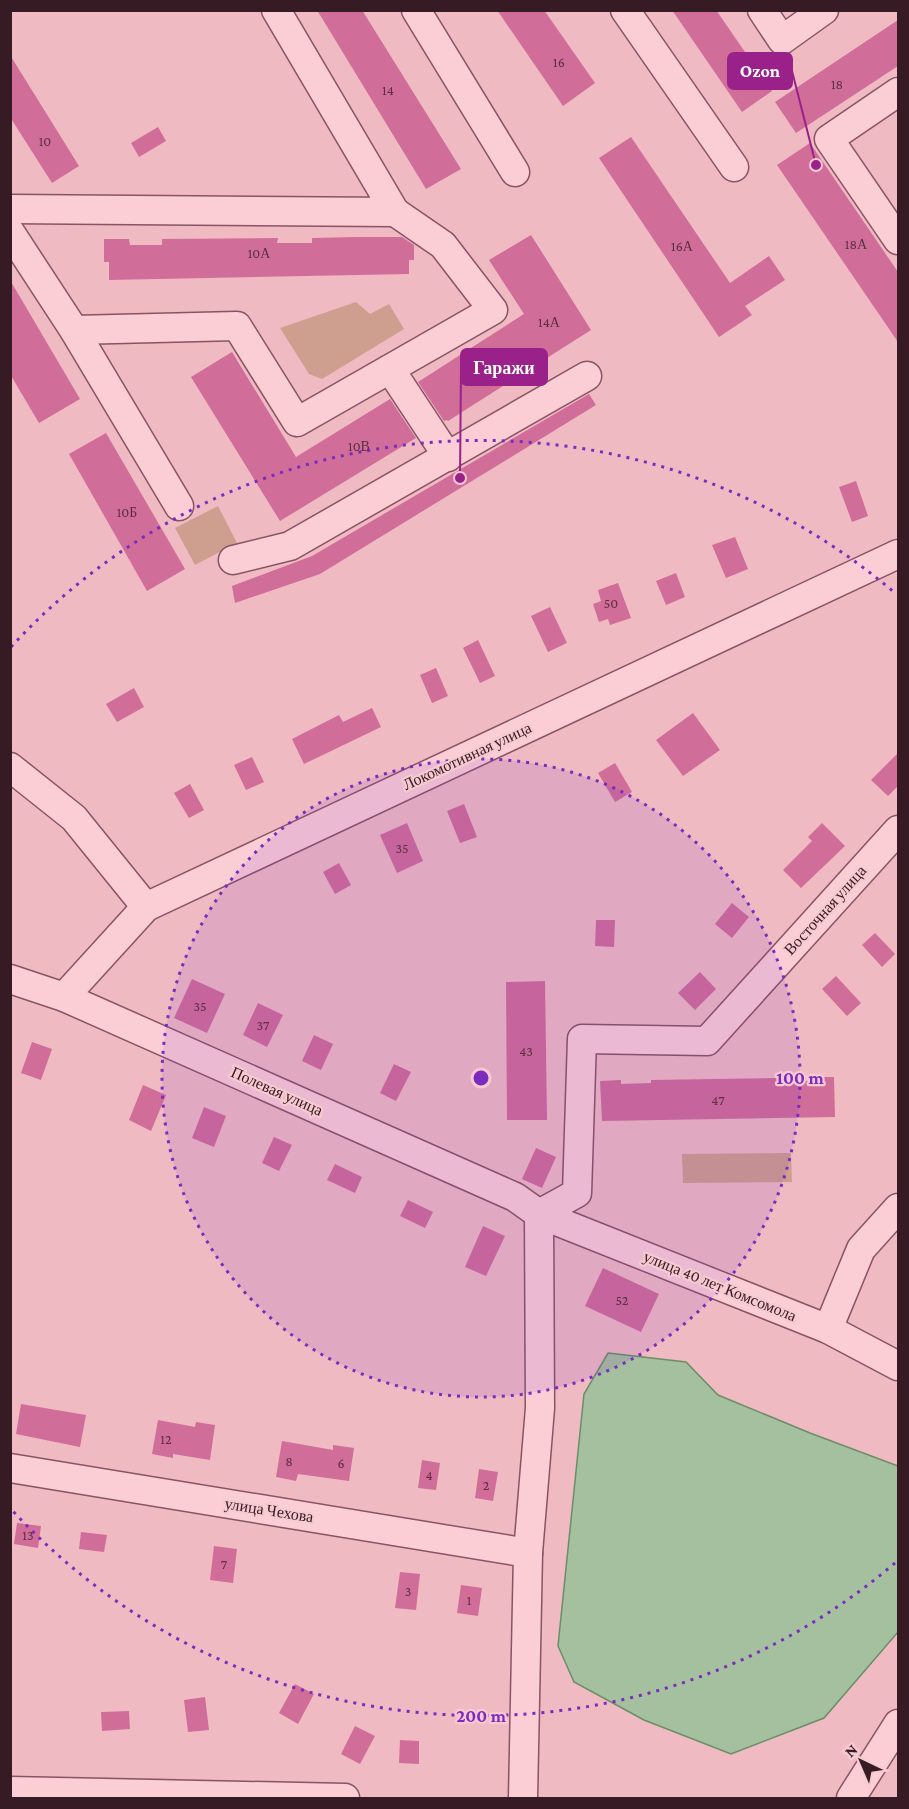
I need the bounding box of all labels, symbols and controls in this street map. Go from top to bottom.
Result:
callout: Ozon [728,53,792,89]
house number: 16 [553,54,565,70]
text: Ozon [740,61,781,81]
house number: 18 [831,76,843,92]
house number: 14 [382,82,394,98]
house number: 10 [39,133,51,149]
house number: 18А [845,236,868,252]
house number: 16А [671,238,694,254]
house number: 10А [248,245,271,261]
house number: 14А [538,314,561,330]
callout: Гаражи [461,349,547,385]
text: Гаражи [473,358,535,378]
house number: 10В [348,438,370,454]
house number: 10Б [117,504,137,520]
house number: 50 [604,595,618,611]
street label: Локомотивная улица [400,719,534,794]
house number: 35 [395,840,409,856]
street label: Восточная улица [781,862,870,959]
house number: 35 [193,998,207,1014]
house number: 37 [257,1017,270,1033]
house number: 43 [519,1043,533,1059]
street label: Полевая улица [228,1063,326,1120]
centre of rings [471,1068,491,1088]
text: 100 m [776,1068,824,1088]
house number: 47 [711,1092,725,1108]
street label: улица 40 лет Комсомола [641,1248,799,1325]
house number: 52 [616,1292,629,1308]
house number: 12 [160,1431,172,1447]
house number: 8 [285,1453,293,1469]
house number: 6 [337,1455,345,1471]
house number: 4 [425,1467,433,1483]
house number: 2 [483,1477,490,1493]
street label: улица Чехова [223,1495,315,1526]
house number: 13 [22,1527,34,1543]
house number: 7 [221,1556,228,1572]
house number: 3 [405,1583,411,1599]
house number: 1 [467,1592,472,1608]
text: 200 m [456,1706,507,1726]
north arrow [831,1731,891,1791]
text: N [841,1741,861,1760]

